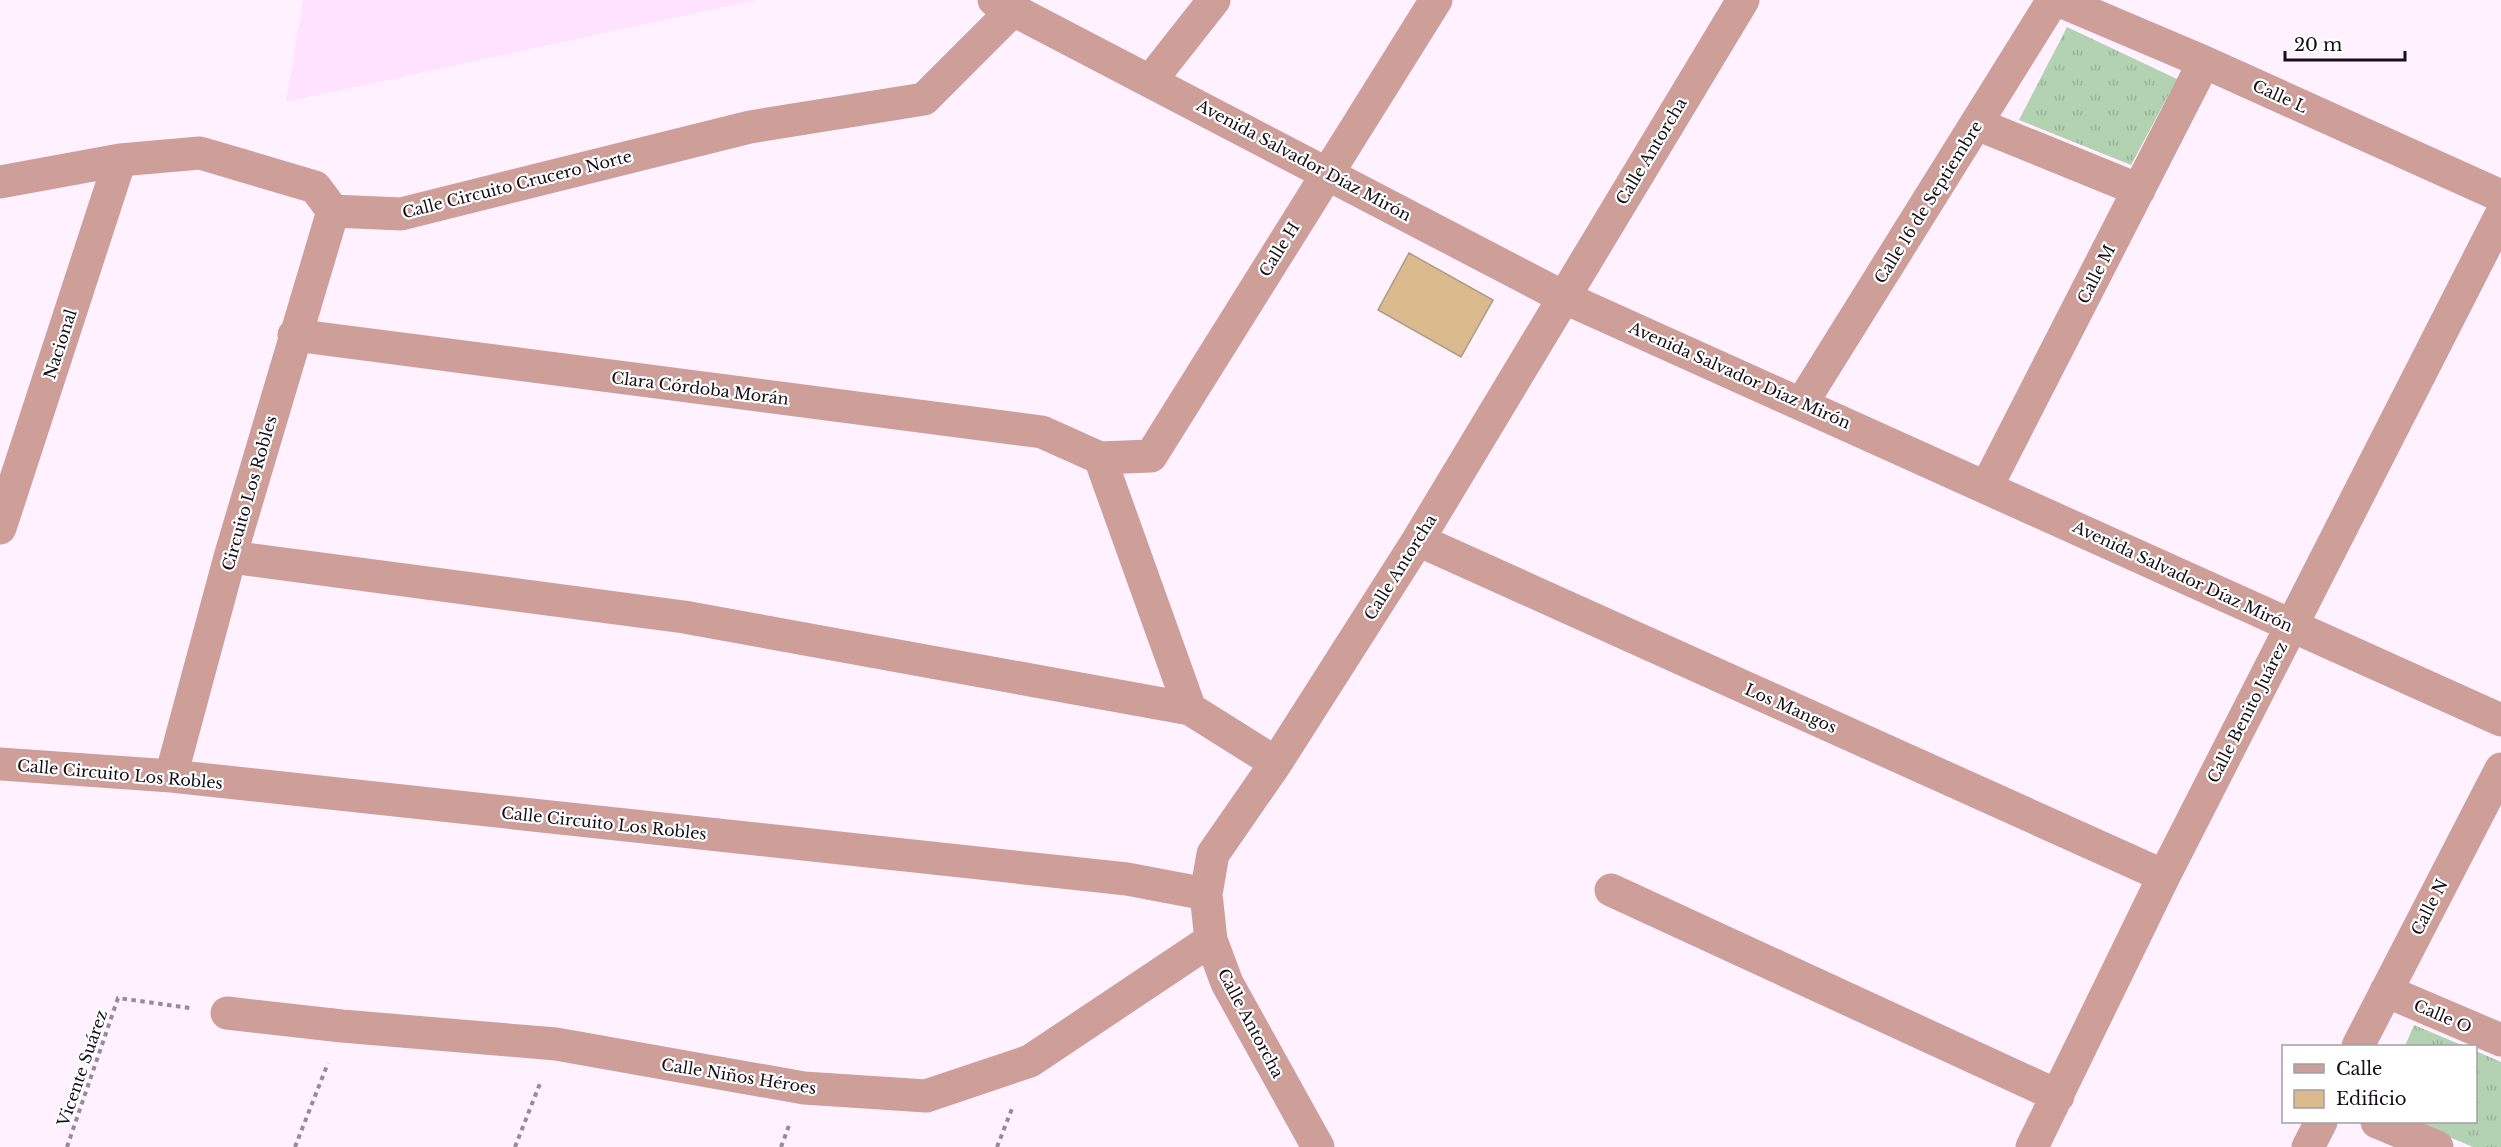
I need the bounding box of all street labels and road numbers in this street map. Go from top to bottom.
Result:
street label: Calle L [2250,75,2311,117]
street label: Avenida Salvador Díaz Mirón [1192,94,1415,225]
street label: Calle Antorcha [1611,94,1691,208]
street label: Calle 16 de Septiembre [1870,117,1986,287]
street label: Calle Circuito Crucero Norte [400,146,634,222]
street label: Calle H [1254,218,1304,280]
street label: Calle M [2073,241,2119,307]
street label: Nacional [39,307,81,381]
street label: Avenida Salvador Díaz Mirón [1625,317,1854,433]
street label: Clara Córdoba Morán [610,367,790,409]
street label: Circuito Los Robles [217,413,281,573]
street label: Calle Antorcha [1359,510,1441,624]
street label: Avenida Salvador Díaz Mirón [2069,516,2296,636]
street label: Calle Benito Juárez [2203,638,2291,786]
street label: Los Mangos [1742,679,1840,737]
street label: Calle Circuito Los Robles [16,755,224,793]
street label: Calle Circuito Los Robles [500,802,708,844]
street label: Calle N [2406,876,2452,938]
street label: Calle Antorcha [1214,965,1288,1081]
street label: Calle O [2411,995,2475,1037]
street label: Vicente Suárez [52,1007,111,1130]
street label: Calle Niños Héroes [660,1054,818,1098]

